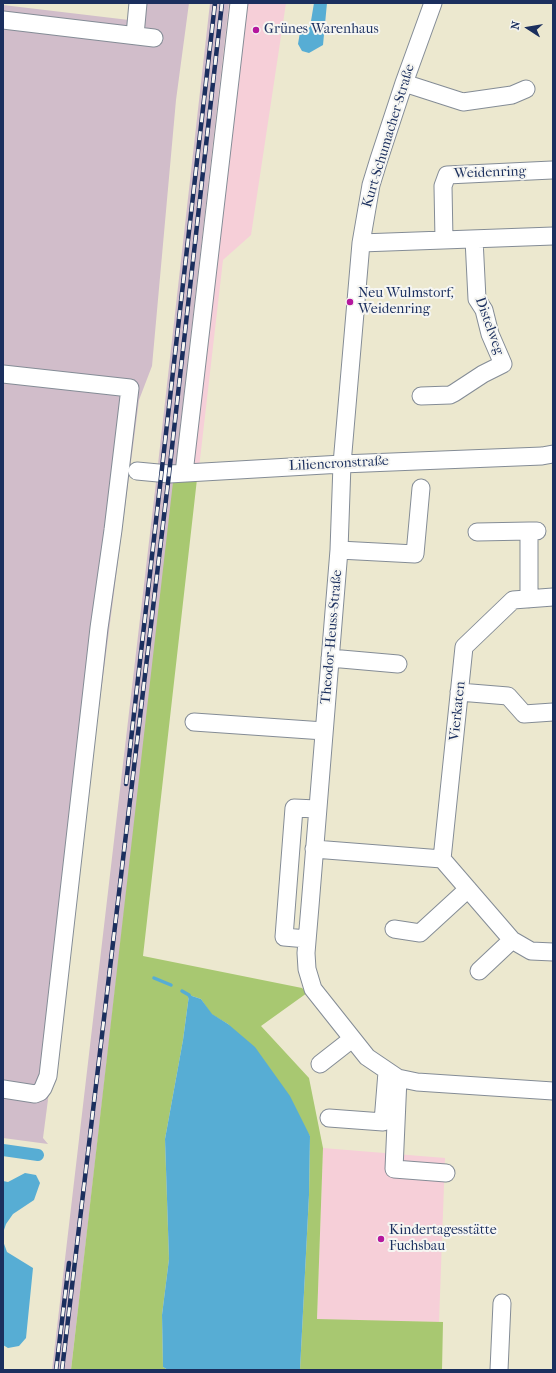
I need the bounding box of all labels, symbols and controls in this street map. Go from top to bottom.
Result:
north arrow [508,8,548,48]
text: N [509,20,523,31]
place label: Grünes Warenhaus [264,22,379,38]
marker: Grünes Warenhaus [251,25,261,35]
street label: Kurt-Schumacher-Straße [359,62,419,210]
street label: Weidenring [454,163,526,183]
place label: Neu Wulmstorf, Weidenring [358,286,454,318]
street label: Distelweg [471,295,507,357]
marker: Neu Wulmstorf, Weidenring [345,297,355,307]
street label: Liliencronstraße [289,453,389,475]
street label: Theodor-Heuss-Straße [318,569,346,705]
street label: Vierkaten [447,681,469,741]
place label: Kindertagesstätte Fuchsbau [389,1223,497,1256]
marker: Kindertagesstätte Fuchsbau [376,1234,386,1244]

